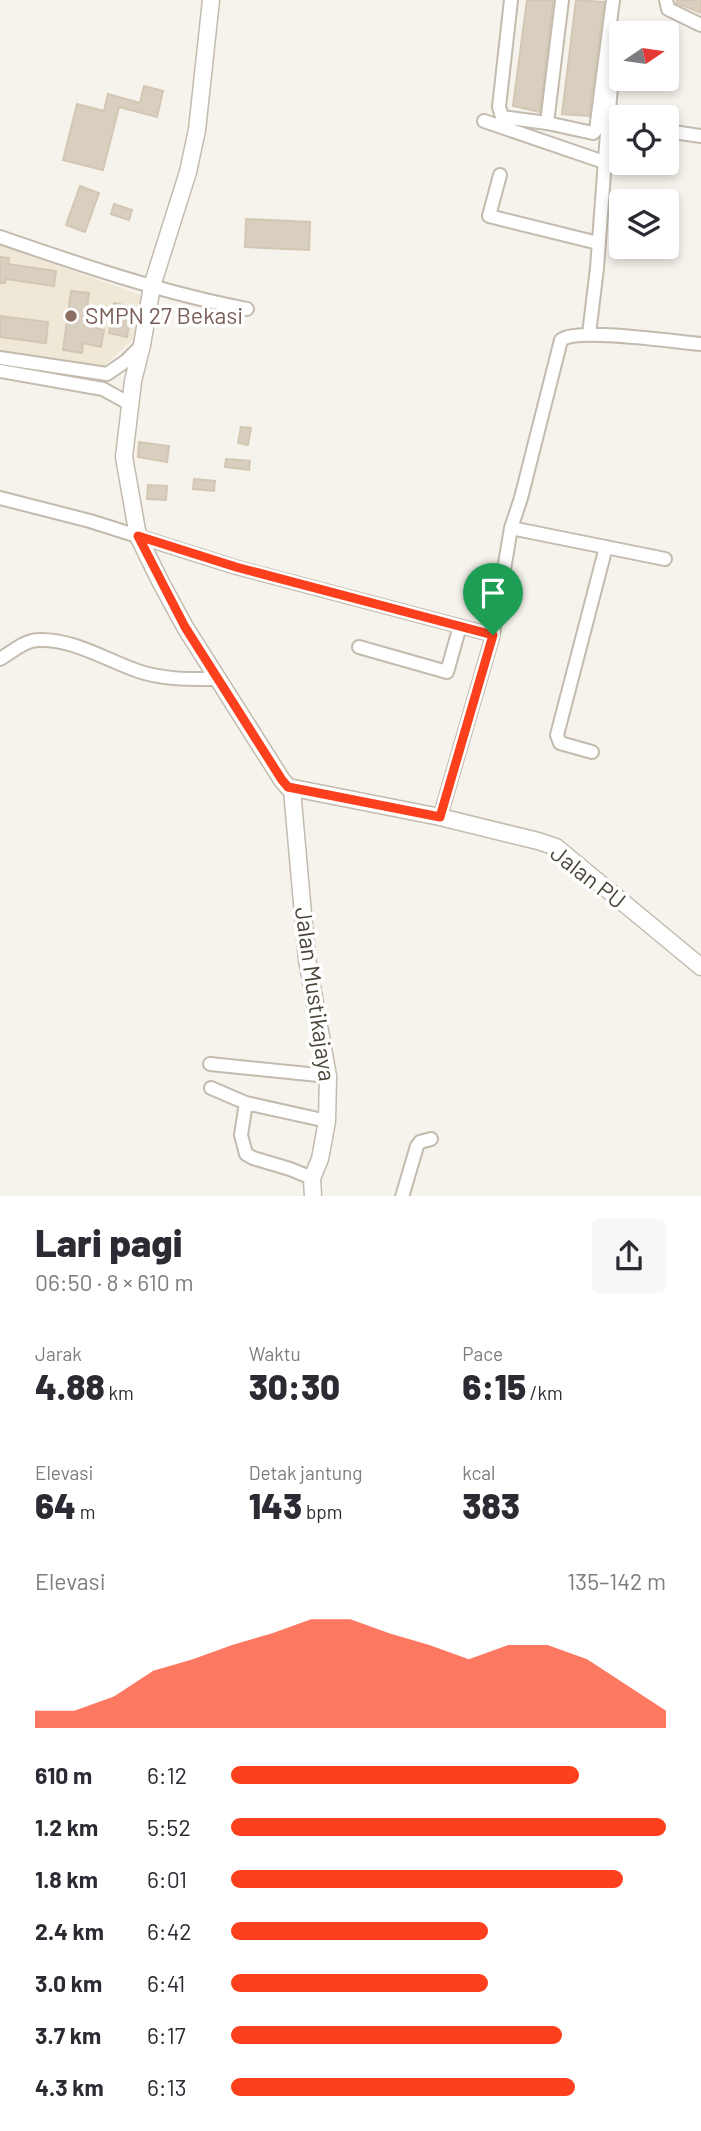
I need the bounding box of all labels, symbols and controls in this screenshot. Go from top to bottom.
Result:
north arrow [609,21,679,91]
map controls [609,21,679,259]
button: locate [609,105,679,175]
button: layers [609,189,679,259]
place label: SMPN 27 Bekasi [85,301,243,329]
marker: SMPN 27 Bekasi [63,308,79,324]
pin [463,563,523,635]
icon: arrive [474,574,512,612]
street label: Jalan PU [545,838,632,914]
street label: Jalan Mustikajaya [290,905,342,1083]
text: Lari pagi [35,1219,182,1265]
button: share [592,1219,666,1293]
text: 06:50 · 8 × 610 m [35,1268,193,1296]
text: Jarak [35,1342,82,1365]
text: Waktu [249,1342,301,1365]
text: Pace [462,1342,503,1365]
text: 4.88 [35,1365,105,1407]
text: 30:30 [249,1365,340,1407]
text: 6:15 [462,1365,526,1407]
text: km [105,1381,134,1404]
text: /km [526,1381,563,1404]
text: Elevasi [35,1461,93,1484]
text: Detak jantung [249,1461,362,1484]
text: kcal [462,1461,495,1484]
text: 64 [35,1484,76,1526]
text: 143 [249,1484,302,1526]
text: 383 [462,1484,520,1526]
text: m [76,1500,95,1523]
text: bpm [302,1500,343,1523]
text: Elevasi [35,1567,106,1595]
text: 135–142 m [567,1567,666,1595]
text: 610 m [35,1761,92,1789]
text: 6:12 [147,1761,187,1789]
text: 1.2 km [35,1813,98,1841]
text: 5:52 [147,1813,191,1841]
text: 1.8 km [35,1865,98,1893]
text: 6:01 [147,1865,187,1893]
text: 2.4 km [35,1917,104,1945]
text: 6:42 [147,1917,192,1945]
text: 3.0 km [35,1969,102,1997]
text: 6:41 [147,1969,185,1997]
text: 3.7 km [35,2021,101,2049]
text: 6:17 [147,2021,186,2049]
text: 4.3 km [35,2073,104,2101]
text: 6:13 [147,2073,187,2101]

